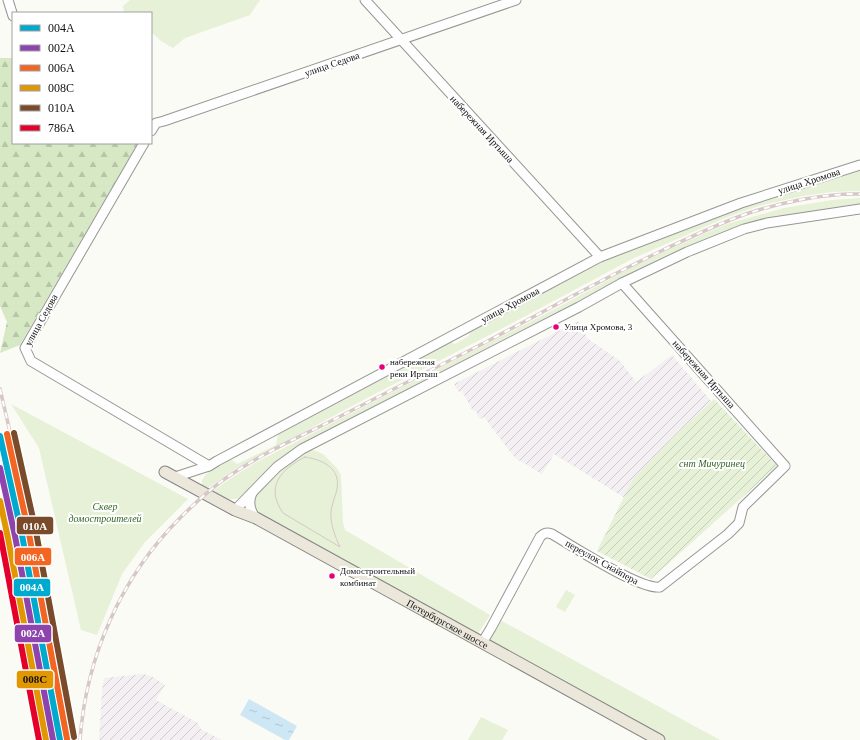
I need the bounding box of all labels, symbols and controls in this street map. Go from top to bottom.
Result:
legend [12,12,152,144]
text: 004А [48,21,75,35]
text: 002А [48,41,75,55]
street label: улица Седова [303,49,361,79]
text: 006А [48,61,75,75]
text: 008С [48,81,74,95]
street label: набережная Иртыша [448,93,516,165]
text: 010А [48,101,75,115]
text: 786А [48,121,75,135]
street label: улица Хромова [777,166,842,196]
street label: улица Хромова [479,285,542,325]
street label: улица Седова [22,292,60,348]
marker: Улица Хромова, 3 [551,322,561,332]
place label: Улица Хромова, 3 [564,322,633,332]
street label: набережная Иртыша [671,338,738,411]
place label: набережная реки Иртыш [390,357,438,379]
marker: набережная реки Иртыш [377,362,387,372]
park label: снт Мичуринец [679,458,745,469]
park label: Сквер домостроителей [68,501,142,524]
line badge: 010А [16,516,54,535]
text: 010А [23,520,47,532]
street label: переулок Снайпера [564,537,641,587]
line badge: 006А [14,547,52,566]
text: 006А [21,551,45,563]
place label: Домостроительный комбинат [340,566,415,588]
marker: Домостроительный комбинат [327,571,337,581]
line badge: 004А [13,578,51,597]
text: 004А [20,581,44,593]
street label: Петербургское шоссе [405,597,491,651]
line badge: 002А [14,624,52,643]
text: 002А [21,627,45,639]
line badge: 008С [16,670,54,689]
text: 008С [23,673,47,685]

